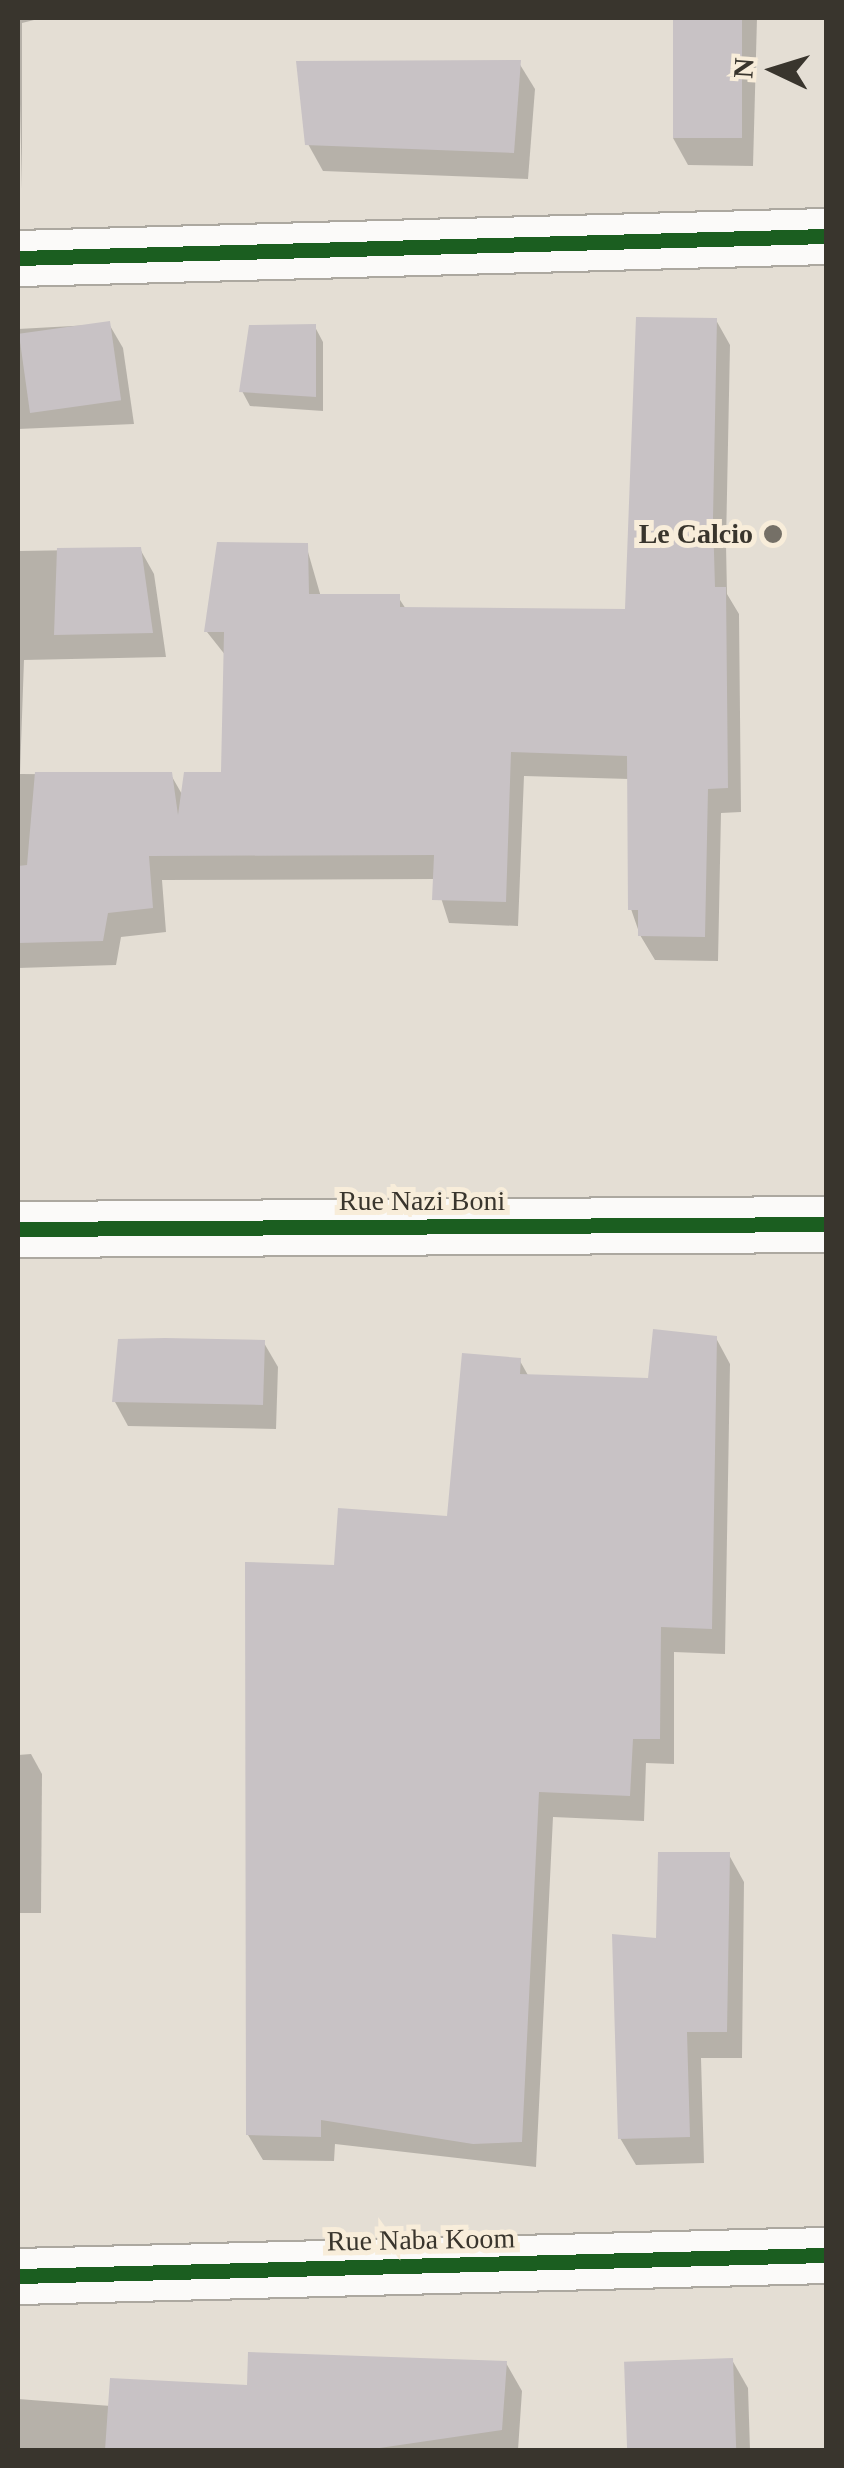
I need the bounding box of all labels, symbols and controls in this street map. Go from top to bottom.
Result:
north arrow [724,20,824,120]
text: N [727,57,760,79]
place label: Le Calcio [639,517,753,551]
marker: Le Calcio [762,523,784,545]
street label: Rue Nazi Boni [339,1184,505,1218]
street label: Rue Naba Koom [327,2222,515,2258]

